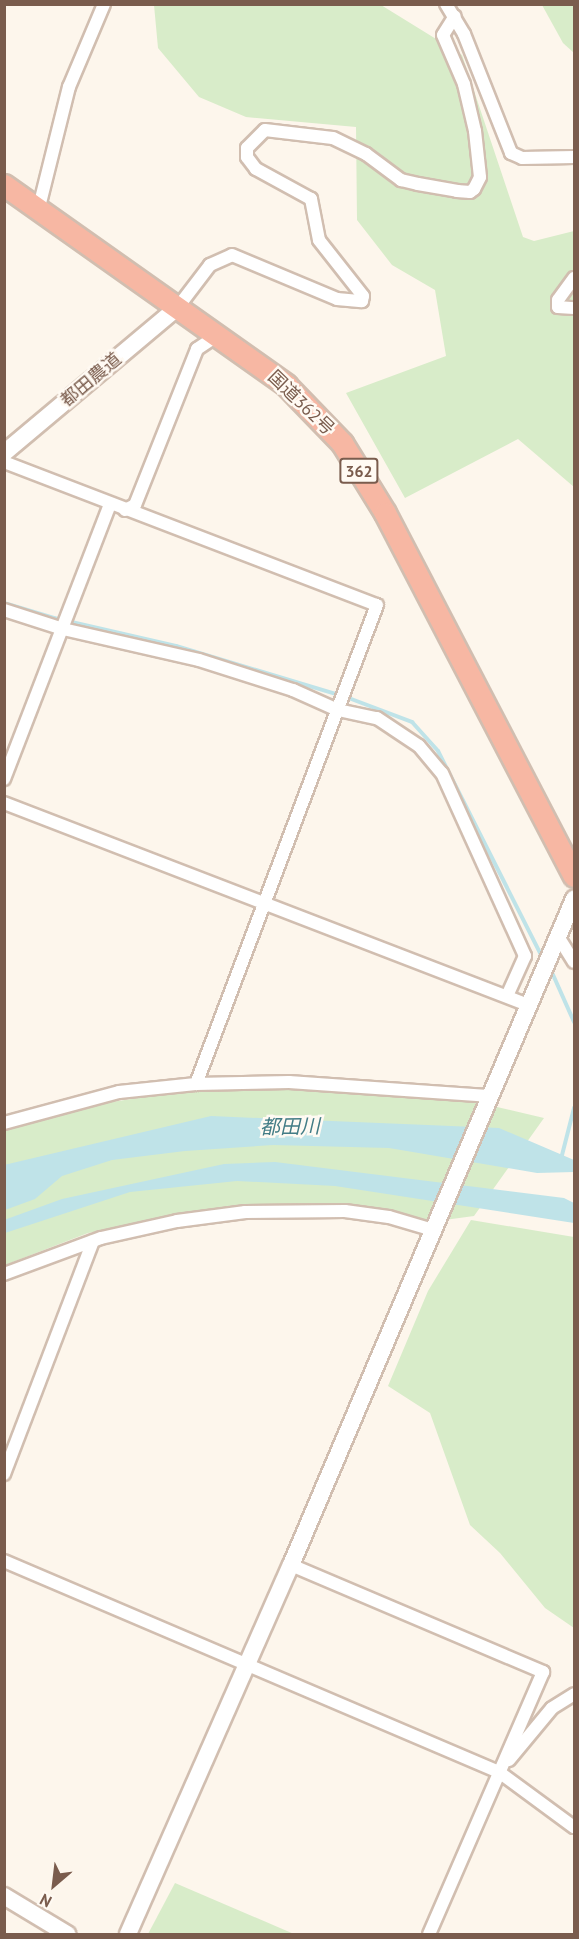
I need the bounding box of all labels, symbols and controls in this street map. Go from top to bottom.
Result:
street label: 都田農道 [56,349,126,411]
street label: 国道362号 [263,366,339,440]
road number: 362 [338,458,380,484]
water label: 都田川 [260,1114,320,1140]
north arrow [24,1855,84,1915]
text: N [36,1890,55,1912]

